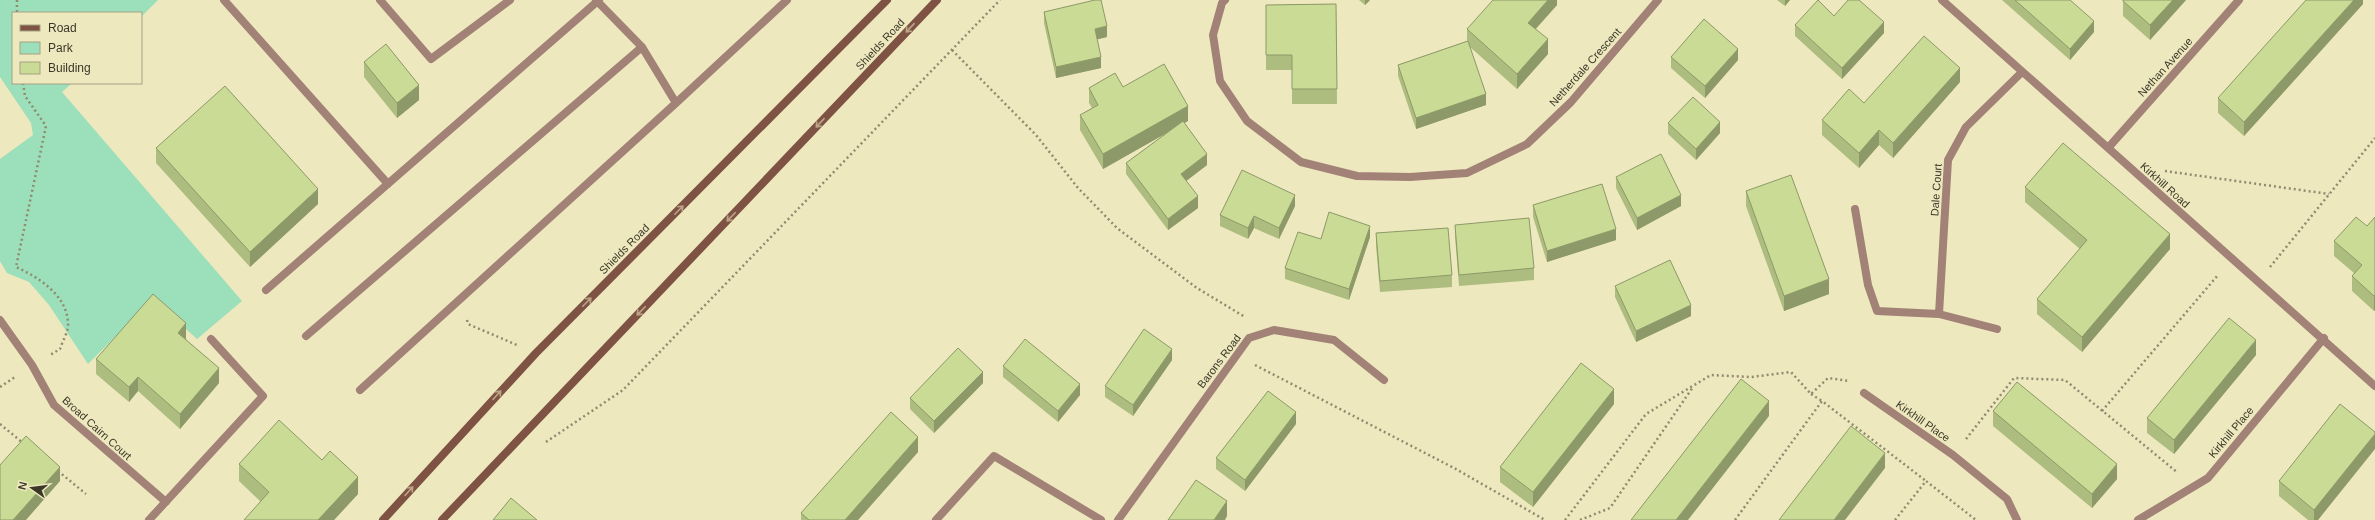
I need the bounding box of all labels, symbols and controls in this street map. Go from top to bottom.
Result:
legend [12,12,142,84]
street label: Shields Road [853,16,907,72]
text: Road [48,21,77,35]
one-way arrow [905,23,915,33]
street label: Netherdale Crescent [1547,25,1623,109]
street label: Nethan Avenue [2135,35,2195,99]
text: Park [48,41,74,55]
text: Building [48,61,91,75]
one-way arrow [816,118,825,128]
street label: Kirkhill Road [2138,160,2192,210]
street label: Dale Court [1928,163,1944,217]
one-way arrow [674,205,684,215]
one-way arrow [726,212,736,222]
street label: Shields Road [597,222,651,276]
one-way arrow [582,297,592,307]
one-way arrow [636,306,646,316]
street label: Barons Road [1195,332,1243,390]
one-way arrow [492,390,501,401]
street label: Broad Cairn Court [60,394,134,462]
street label: Kirkhill Place [1894,398,1952,444]
street label: Kirkhill Place [2206,404,2256,460]
north arrow [12,468,52,508]
text: N [16,480,29,491]
one-way arrow [404,486,414,496]

